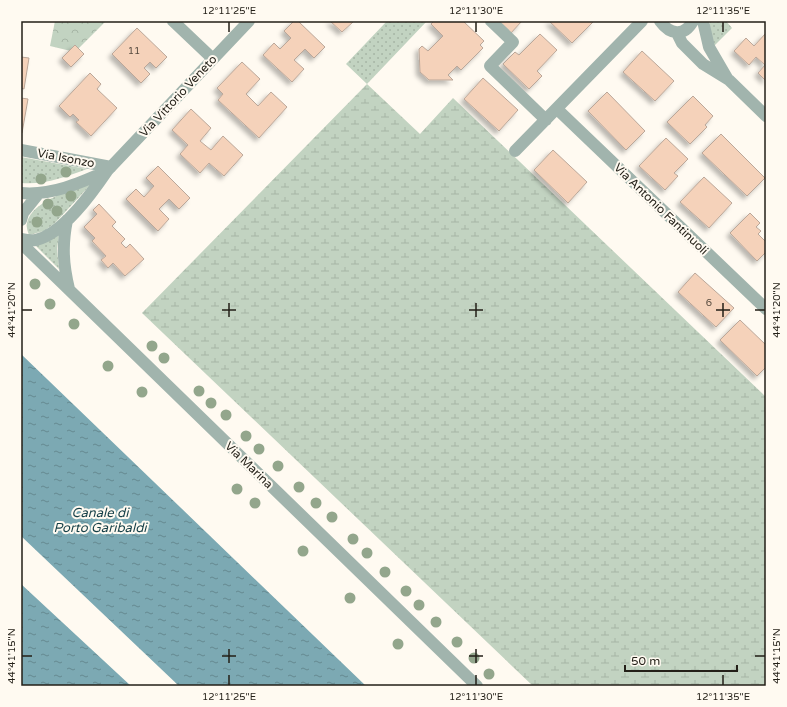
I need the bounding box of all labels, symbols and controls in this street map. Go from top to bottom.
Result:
text: 12°11'25"E [202,5,256,17]
text: 12°11'30"E [449,5,503,17]
text: 12°11'35"E [696,5,750,17]
house number: 11 [128,45,140,57]
street label: Via Vittorio Veneto [136,52,220,140]
street label: Via Isonzo [36,146,96,170]
street label: Via Antonio Fantinuoli [611,160,711,258]
text: 44°41'20"N [6,282,18,338]
text: 44°41'20"N [771,282,783,338]
house number: 6 [706,297,712,309]
street label: Via Marina [222,439,276,491]
water label: Canale di Porto Garibaldi [53,505,148,536]
text: 44°41'15"N [6,628,18,684]
text: 44°41'15"N [771,628,783,684]
scale bar [625,647,737,673]
text: 50 m [631,654,660,668]
text: 12°11'25"E [202,691,256,703]
text: 12°11'30"E [449,691,503,703]
text: 12°11'35"E [696,691,750,703]

